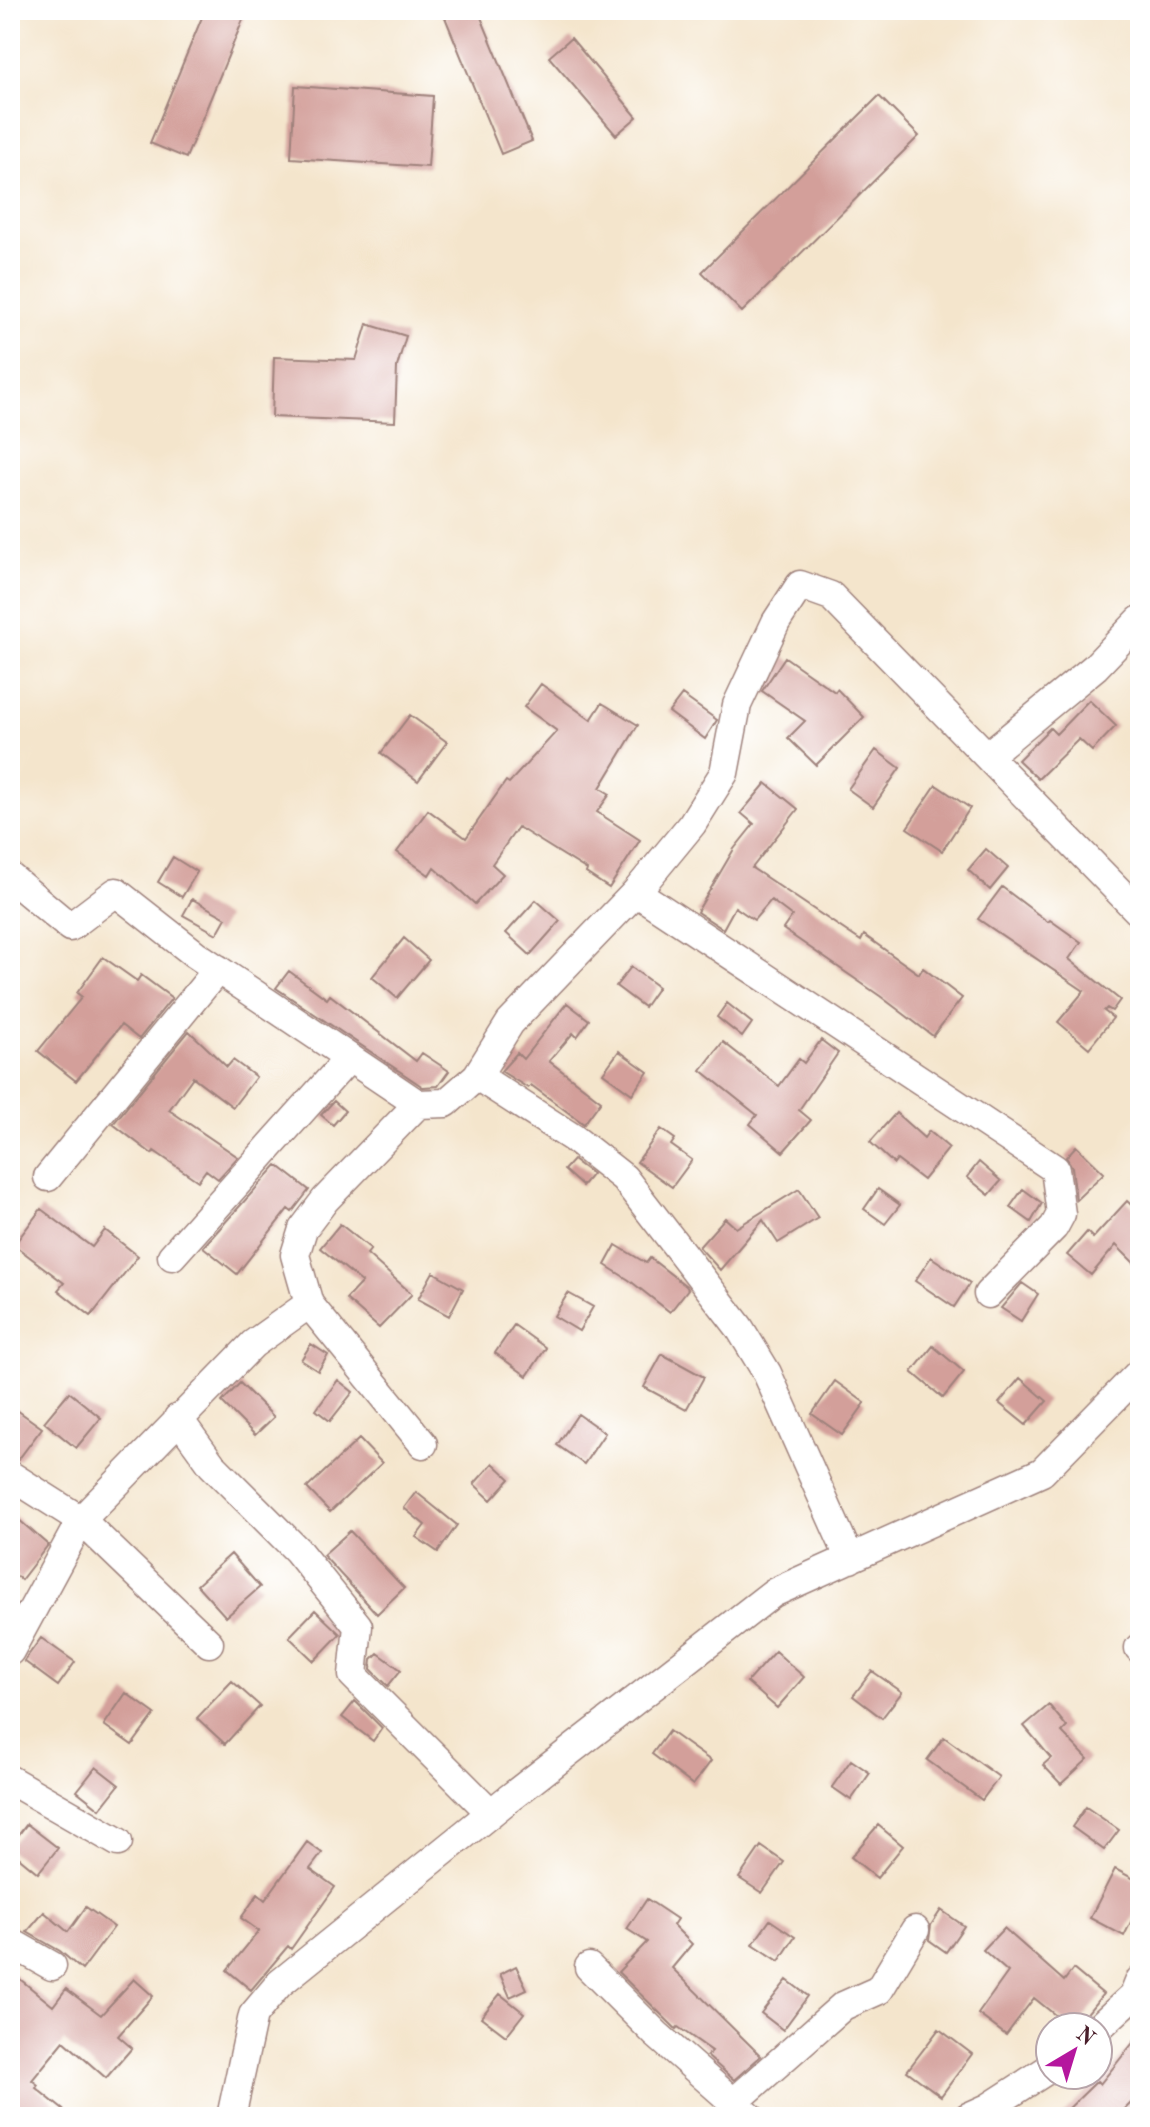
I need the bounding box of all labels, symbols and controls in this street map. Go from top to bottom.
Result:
north arrow [1034,2011,1114,2091]
text: N [1072,2023,1099,2051]

